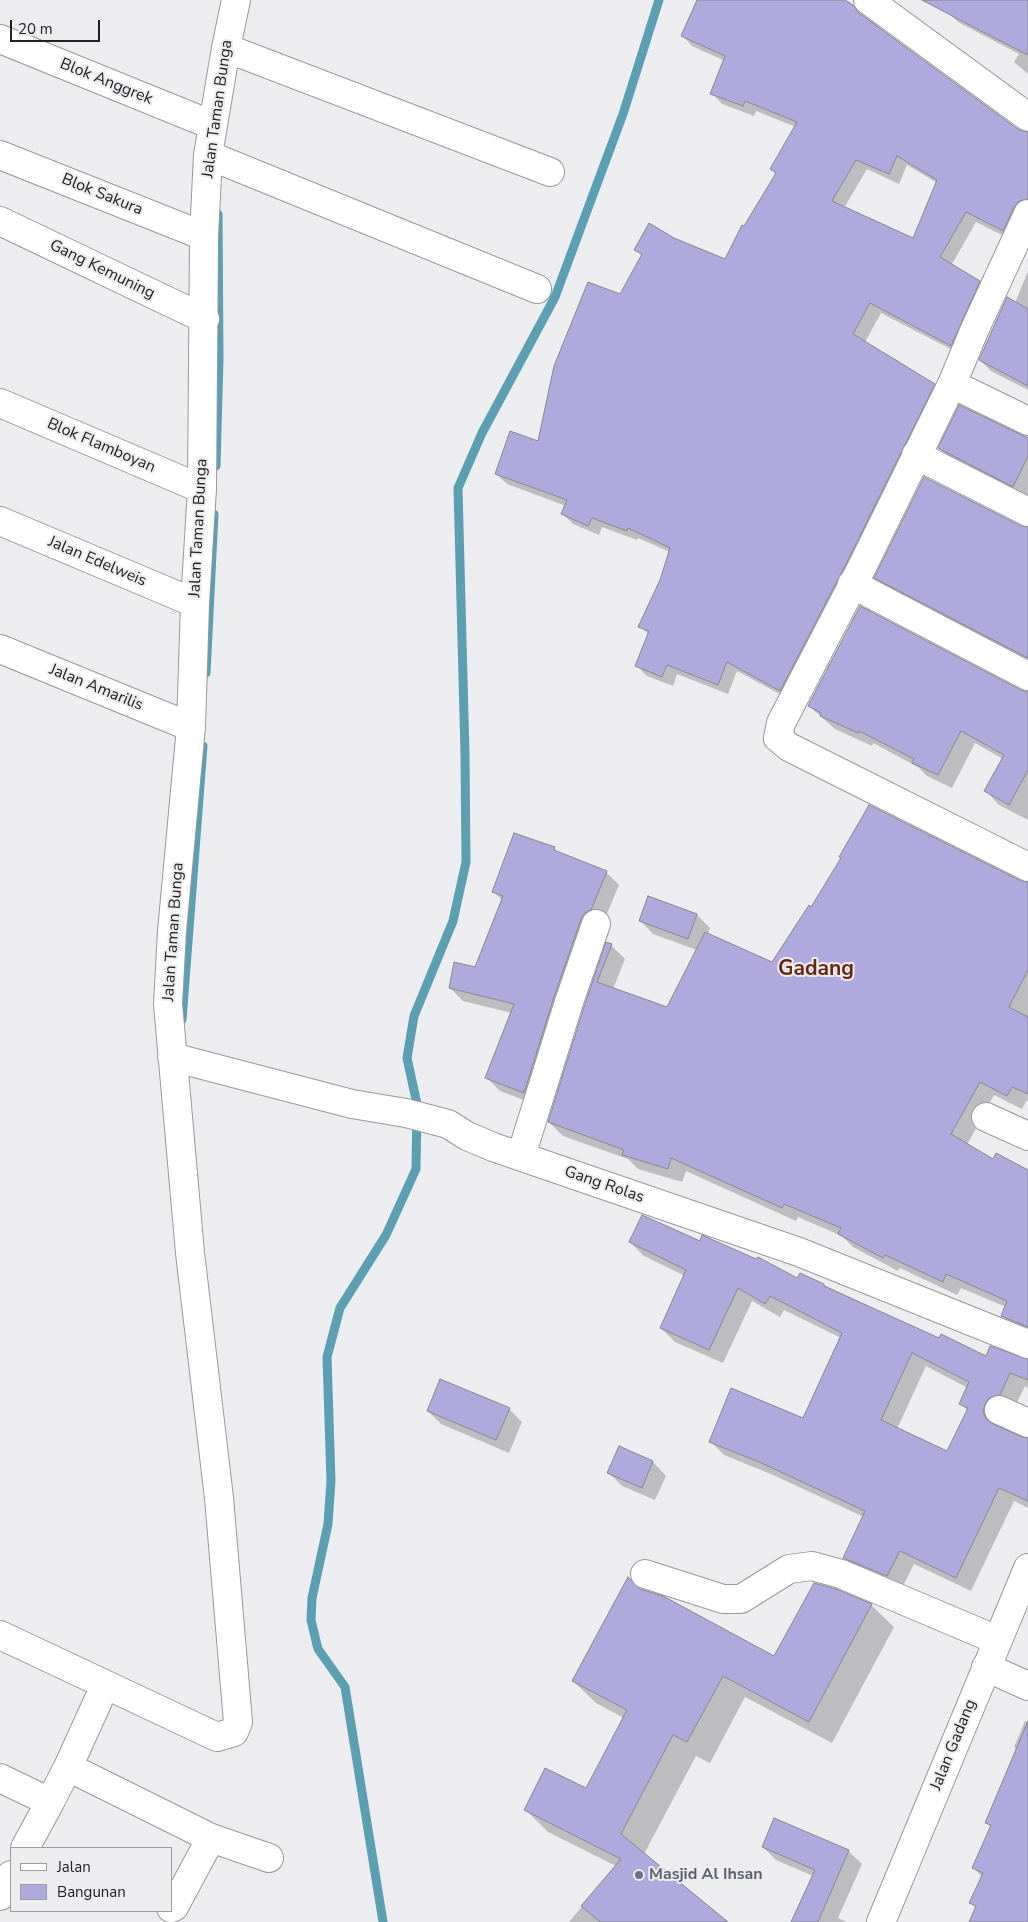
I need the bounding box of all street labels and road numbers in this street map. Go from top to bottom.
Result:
street label: Jalan Taman Bunga [199,39,237,179]
street label: Blok Anggrek [57,55,155,109]
street label: Blok Sakura [59,170,145,220]
street label: Gang Kemuning [46,236,158,304]
street label: Blok Flamboyan [44,415,158,477]
street label: Jalan Taman Bunga [186,458,212,598]
street label: Jalan Edelweis [45,533,149,591]
street label: Jalan Amarilis [46,660,146,716]
street label: Jalan Taman Bunga [160,862,188,1002]
street label: Gang Rolas [562,1162,646,1208]
street label: Jalan Gadang [927,1697,981,1793]

